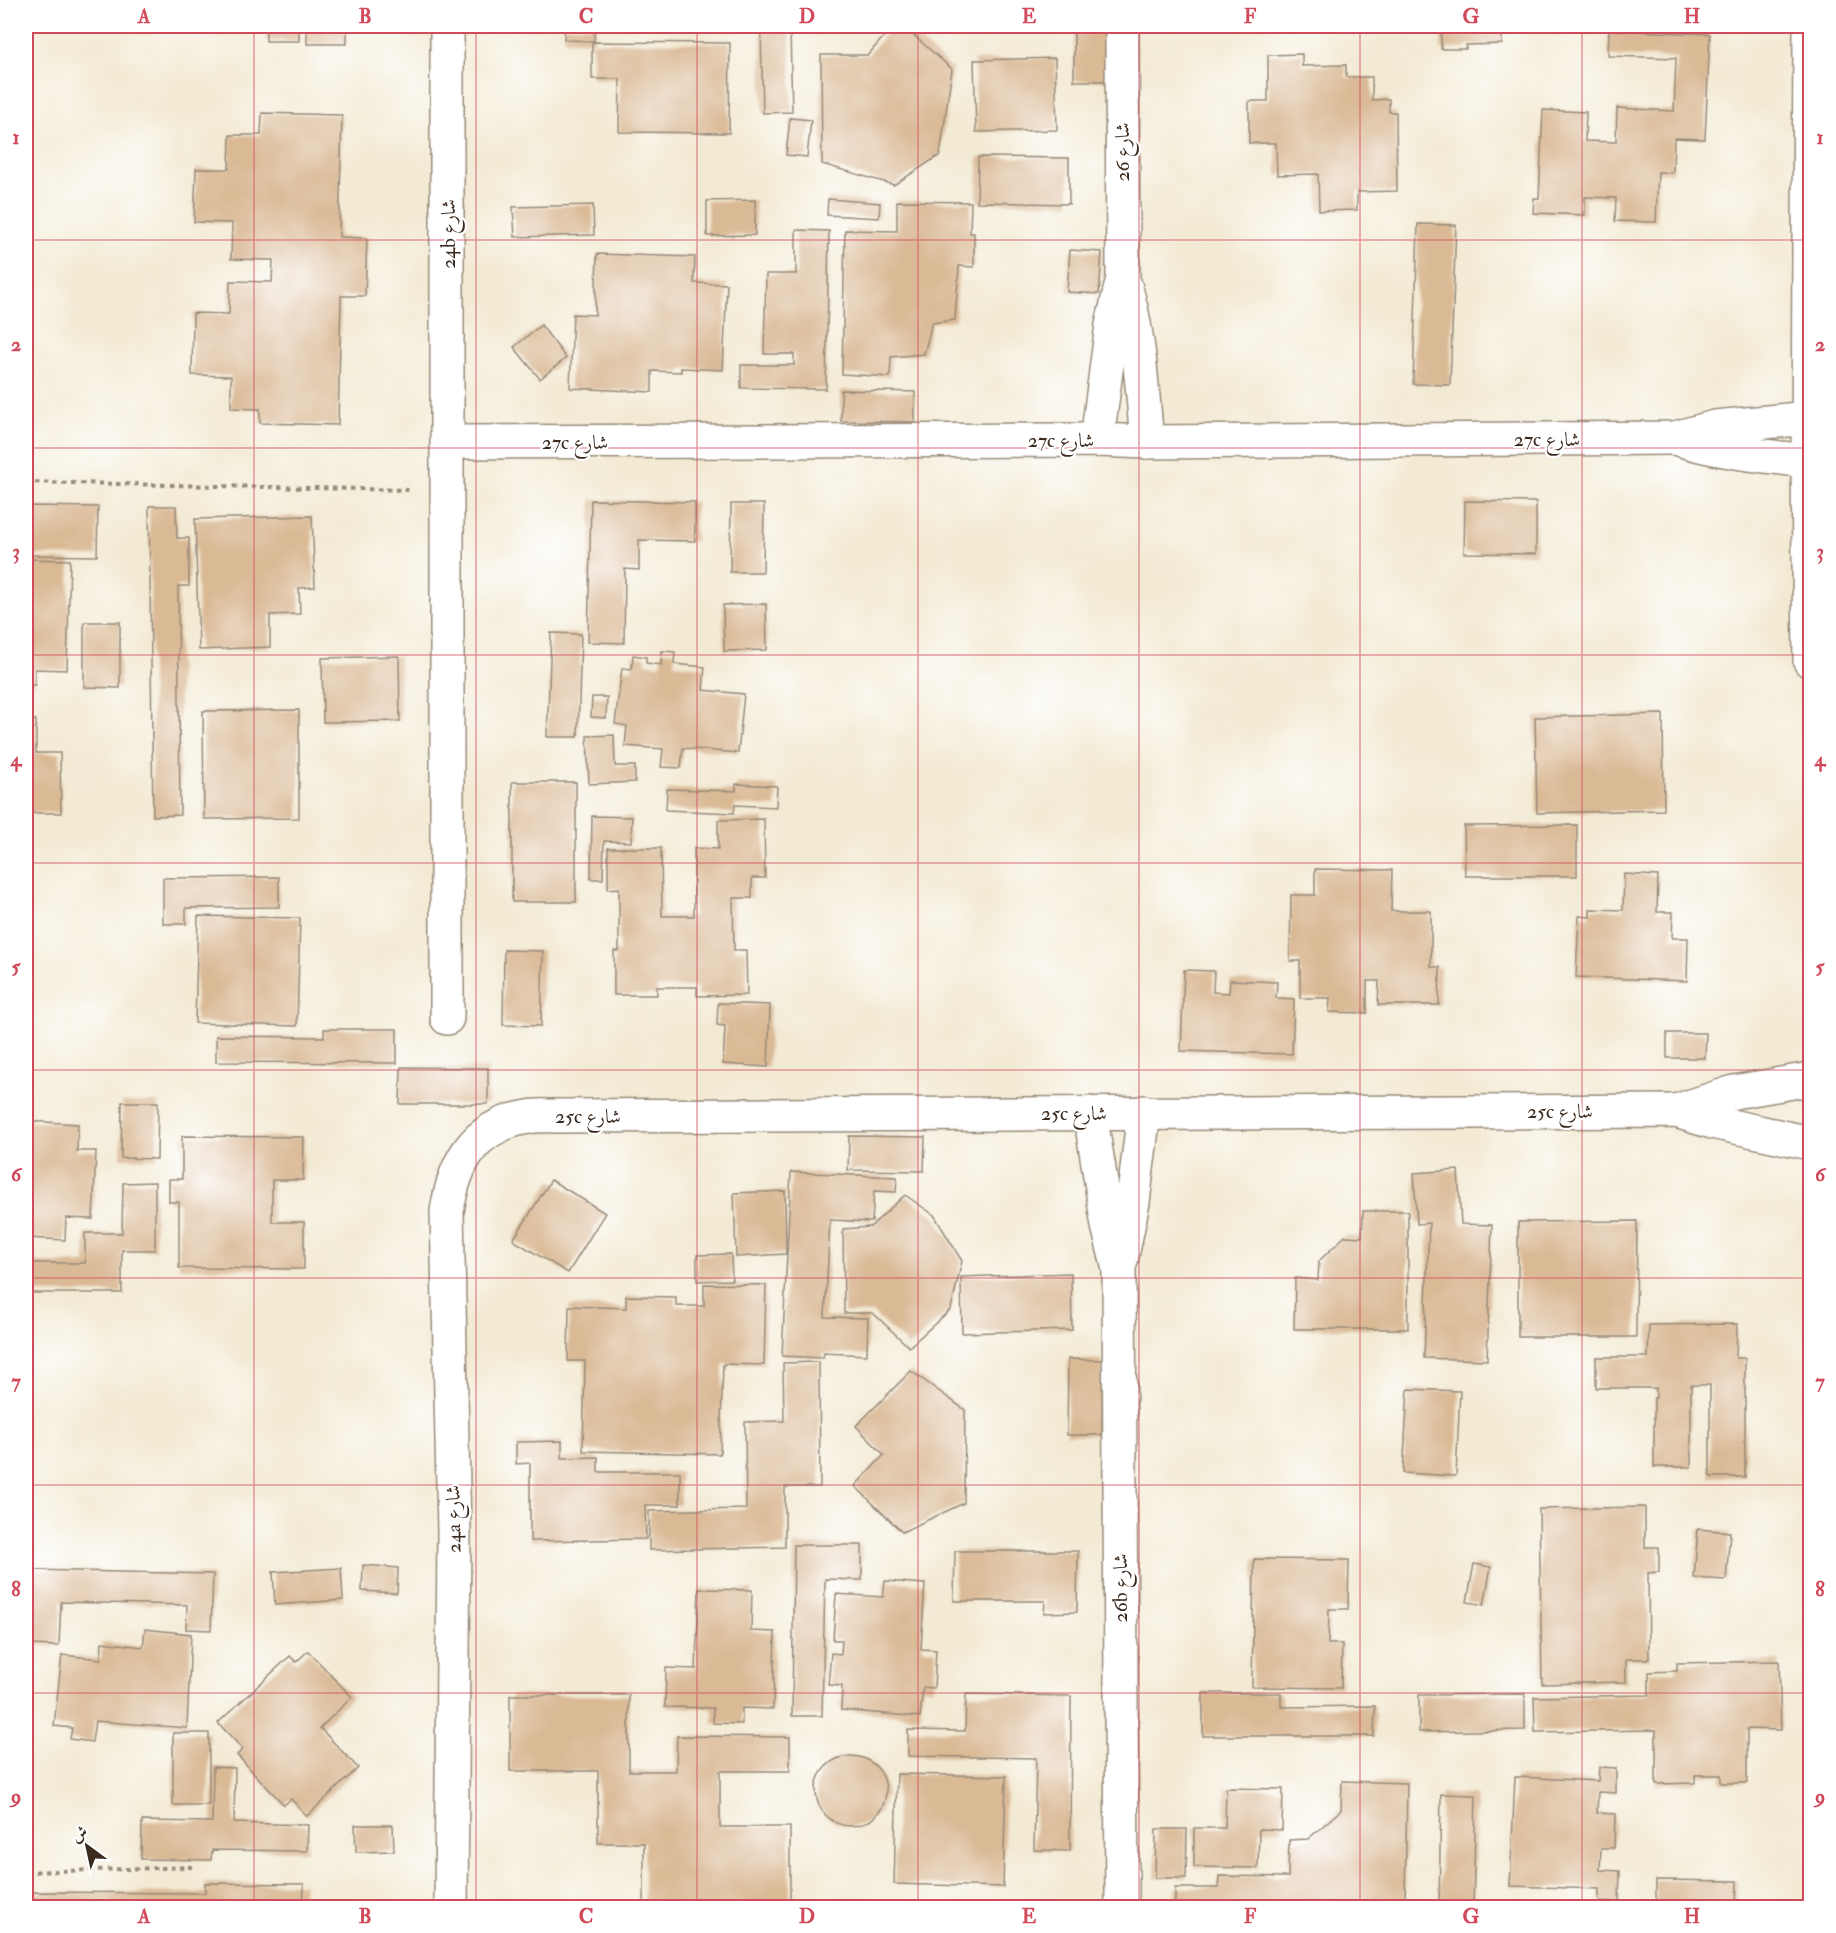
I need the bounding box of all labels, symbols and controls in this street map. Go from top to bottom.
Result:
text: A [137,4,151,29]
text: B [358,4,372,29]
text: C [579,4,593,29]
text: D [799,4,815,29]
text: E [1022,4,1037,29]
text: F [1244,4,1257,29]
text: G [1463,4,1480,29]
text: H [1684,4,1700,29]
street label: شارع 26 [1110,122,1140,182]
text: 1 [12,125,20,150]
text: 1 [1816,125,1824,150]
street label: 24b شارع [436,199,466,269]
text: 2 [11,332,21,357]
text: 2 [1815,332,1825,357]
street label: 27c شارع [1514,427,1580,457]
street label: 27c شارع [1028,428,1094,458]
street label: 27c شارع [542,430,608,460]
text: 3 [12,539,20,564]
text: 3 [1816,539,1824,564]
text: 4 [10,747,23,772]
text: 4 [1814,747,1827,772]
text: 5 [12,954,22,979]
text: 5 [1816,954,1826,979]
street label: 25c شارع [1527,1099,1593,1129]
street label: 25c شارع [1041,1101,1107,1131]
street label: 25c شارع [555,1104,621,1134]
text: 6 [11,1162,23,1187]
text: 6 [1815,1162,1827,1187]
text: 7 [11,1369,21,1394]
text: 7 [1815,1369,1825,1394]
street label: 24a شارع [440,1485,472,1553]
street label: 26b شارع [1108,1554,1138,1622]
text: 8 [11,1577,21,1602]
text: 8 [1815,1577,1825,1602]
text: 9 [9,1784,21,1809]
text: 9 [1813,1784,1825,1809]
north arrow [57,1816,117,1876]
text: ش [67,1822,91,1847]
text: A [137,1904,151,1929]
text: B [358,1904,372,1929]
text: C [579,1904,593,1929]
text: D [799,1904,815,1929]
text: E [1022,1904,1037,1929]
text: F [1244,1904,1257,1929]
text: G [1463,1904,1480,1929]
text: H [1684,1904,1700,1929]

